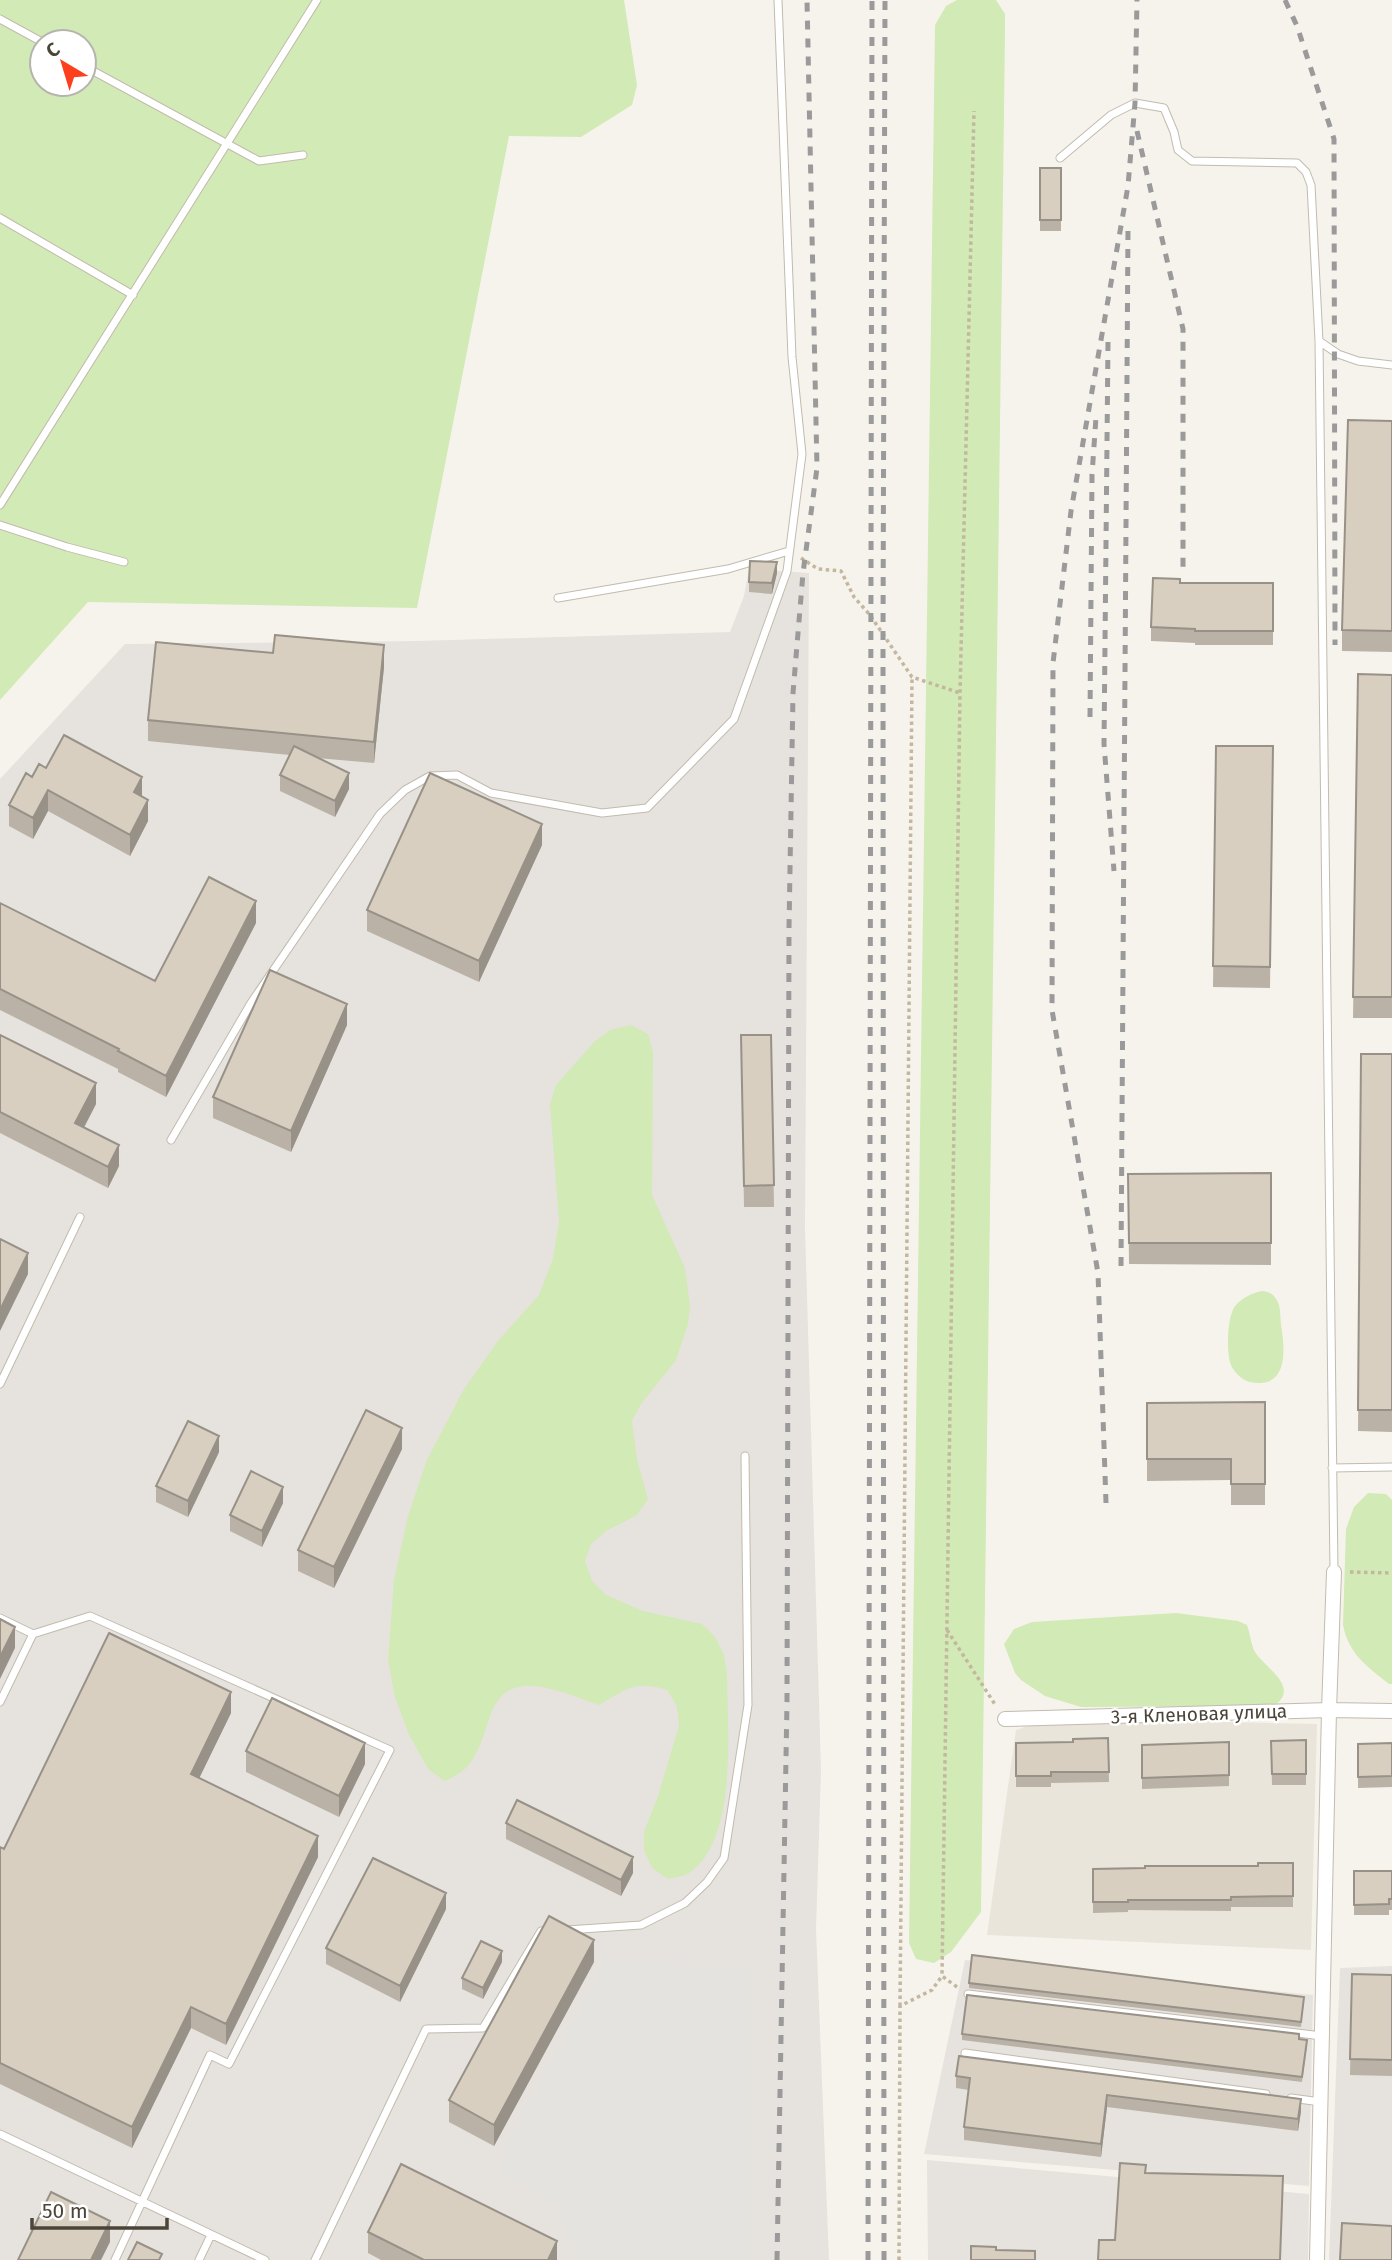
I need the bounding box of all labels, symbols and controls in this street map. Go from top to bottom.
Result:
north arrow [28,28,98,98]
text: С [41,38,64,62]
street label: 3-я Кленовая улица [1110,1699,1288,1729]
scale bar [32,2186,166,2230]
text: 50 m [42,2198,88,2224]

